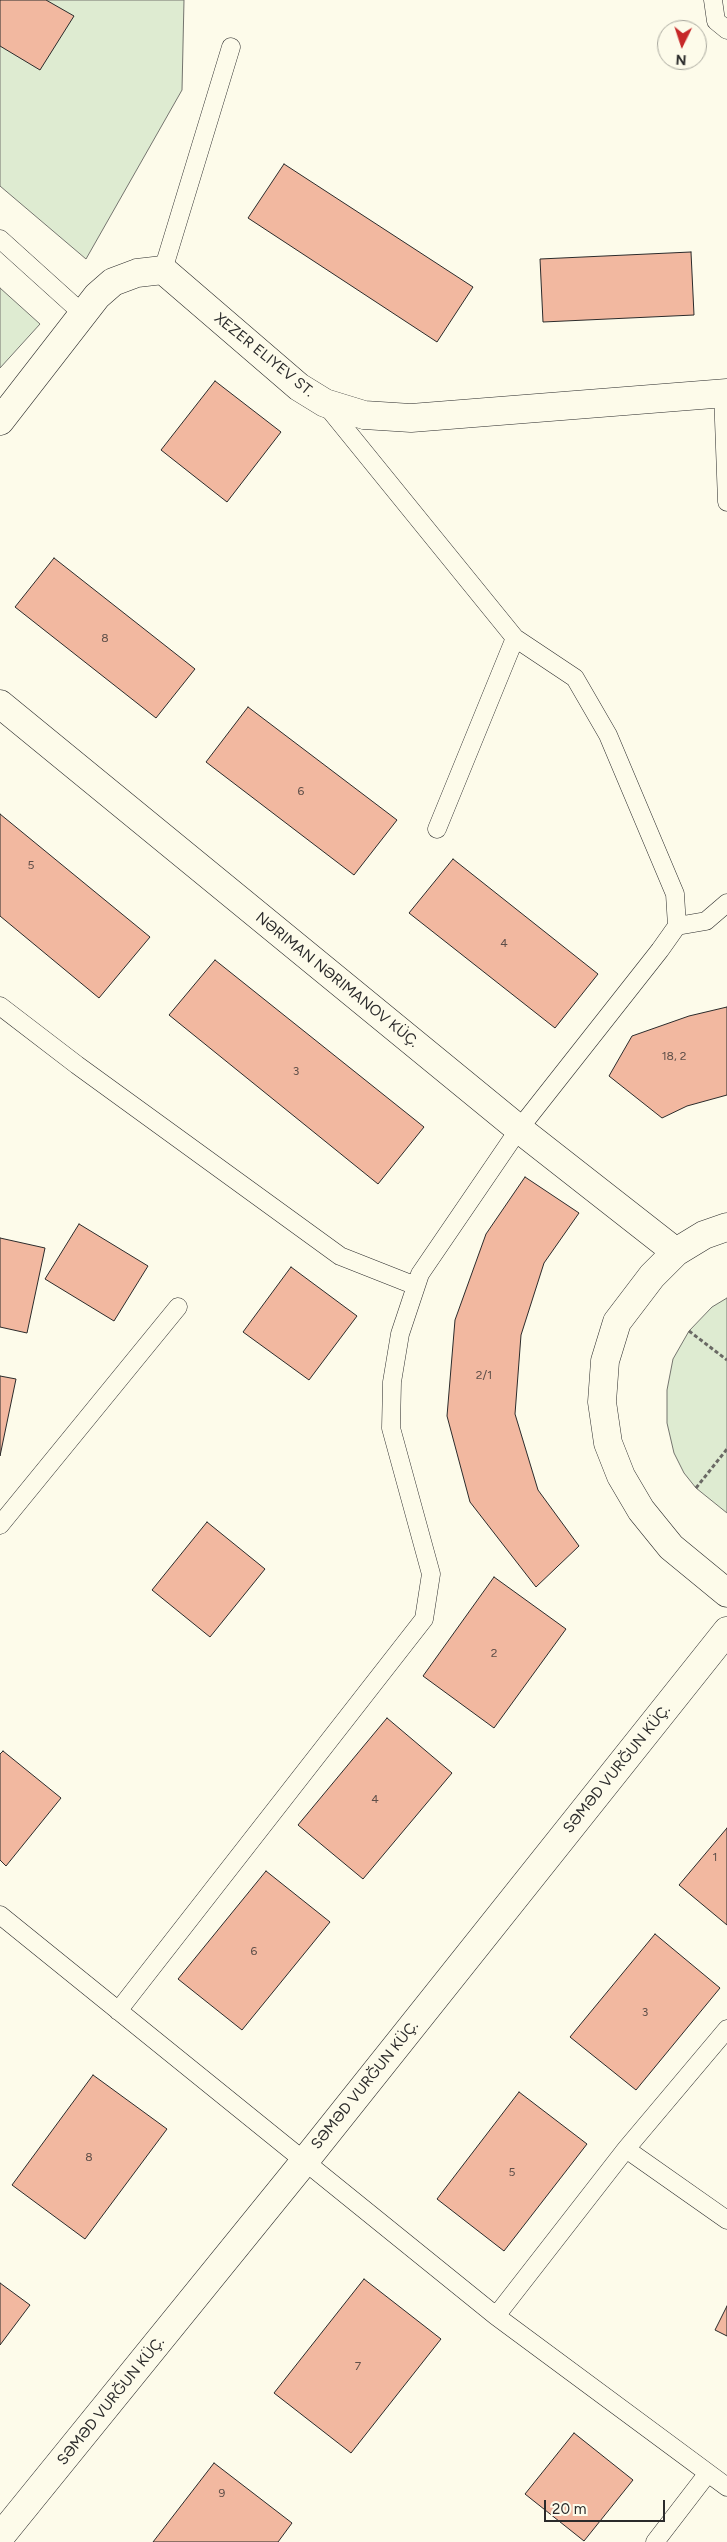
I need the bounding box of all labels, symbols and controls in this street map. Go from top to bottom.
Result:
north arrow [657,20,707,70]
text: N [675,51,687,68]
street label: XEZER ELIYEV ST. [211,309,317,401]
house number: 8 [101,631,109,645]
house number: 6 [298,784,304,798]
house number: 5 [28,858,34,872]
street label: NƏRIMAN NƏRIMANOV KÜÇ. [252,909,422,1051]
house number: 4 [500,936,508,950]
house number: 18, 2 [662,1049,686,1063]
house number: 3 [293,1064,299,1078]
house number: 2/1 [476,1368,492,1382]
house number: 2 [491,1646,497,1660]
street label: SƏMƏD VURĞUN KÜÇ. [560,1701,674,1837]
house number: 4 [371,1792,379,1806]
house number: 1 [713,1850,717,1864]
house number: 6 [251,1944,257,1958]
house number: 3 [642,2005,648,2019]
street label: SƏMƏD VURĞUN KÜÇ. [308,2017,422,2153]
house number: 8 [85,2150,93,2164]
house number: 5 [509,2165,515,2179]
street label: SƏMƏD VURĞUN KÜÇ. [54,2333,168,2469]
house number: 7 [355,2359,361,2373]
house number: 9 [219,2486,225,2500]
scale bar [547,2490,668,2522]
text: 20 m [552,2500,586,2518]

